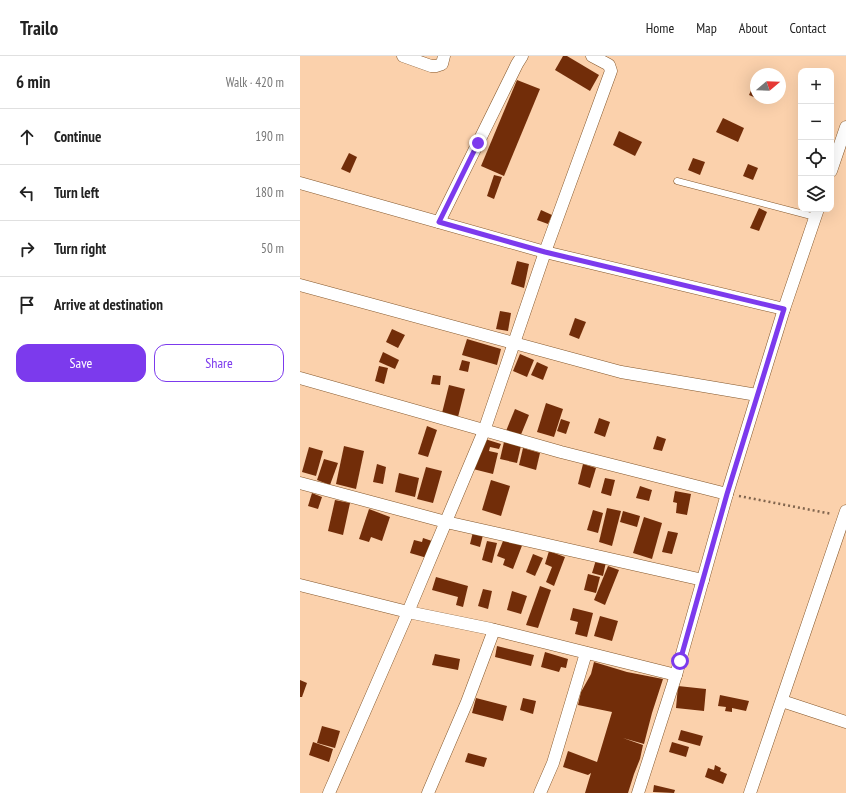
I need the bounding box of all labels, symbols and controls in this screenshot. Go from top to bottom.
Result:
text: Trailo [20,16,58,40]
text: Home [646,19,674,37]
text: Map [696,19,717,37]
text: About [739,19,768,37]
text: Contact [790,19,826,37]
north arrow [750,68,786,104]
map controls [798,68,834,212]
button: + [798,68,834,104]
text: 6 min [16,71,50,93]
text: Walk · 420 m [226,74,284,91]
button: − [798,104,834,140]
icon: ahead [16,126,38,148]
text: Continue [54,127,101,146]
text: 190 m [255,128,284,145]
route end [469,134,487,152]
button: locate [798,140,834,176]
button: layers [798,176,834,212]
icon: left [16,182,38,204]
text: Turn left [54,183,99,202]
text: 180 m [255,184,284,201]
icon: right [16,238,38,260]
text: Turn right [54,239,106,258]
text: 50 m [261,240,284,257]
icon: arrive [16,294,38,316]
text: Arrive at destination [54,295,163,314]
button: Save [16,344,146,382]
button: Share [154,344,284,382]
route start [671,652,689,670]

